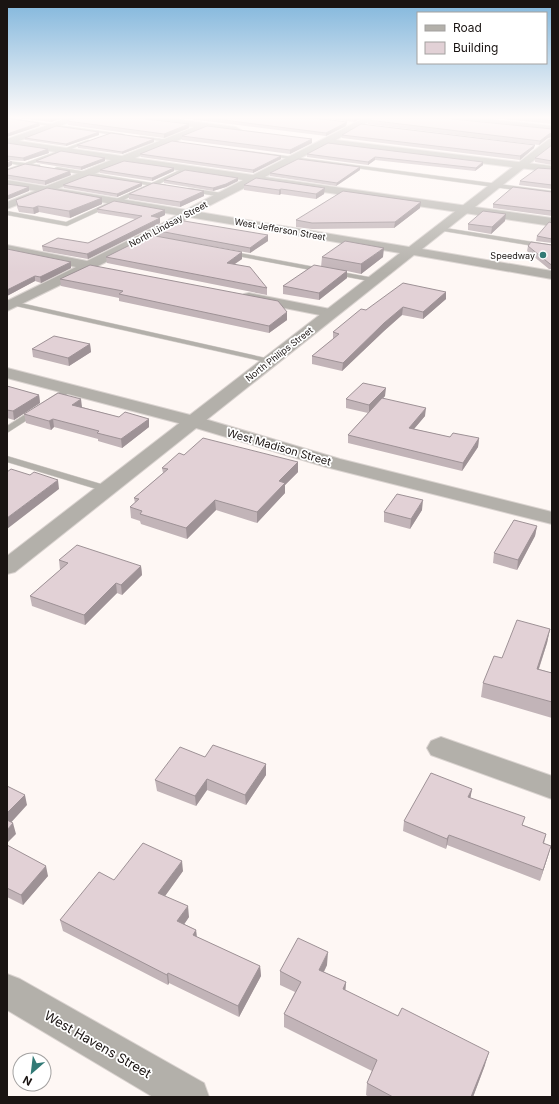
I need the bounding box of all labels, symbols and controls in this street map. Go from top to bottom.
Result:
legend [417,12,547,64]
text: Road [453,20,482,35]
text: Building [453,40,498,55]
street label: North Lindsay Street [127,199,209,249]
street label: West Jefferson Street [234,216,326,242]
place label: Speedway [490,250,535,261]
marker: Speedway [538,250,548,260]
street label: North Philips Street [243,324,315,384]
street label: West Madison Street [225,425,333,469]
street label: West Havens Street [42,1007,154,1081]
north arrow [12,1052,52,1092]
text: N [20,1073,34,1089]

